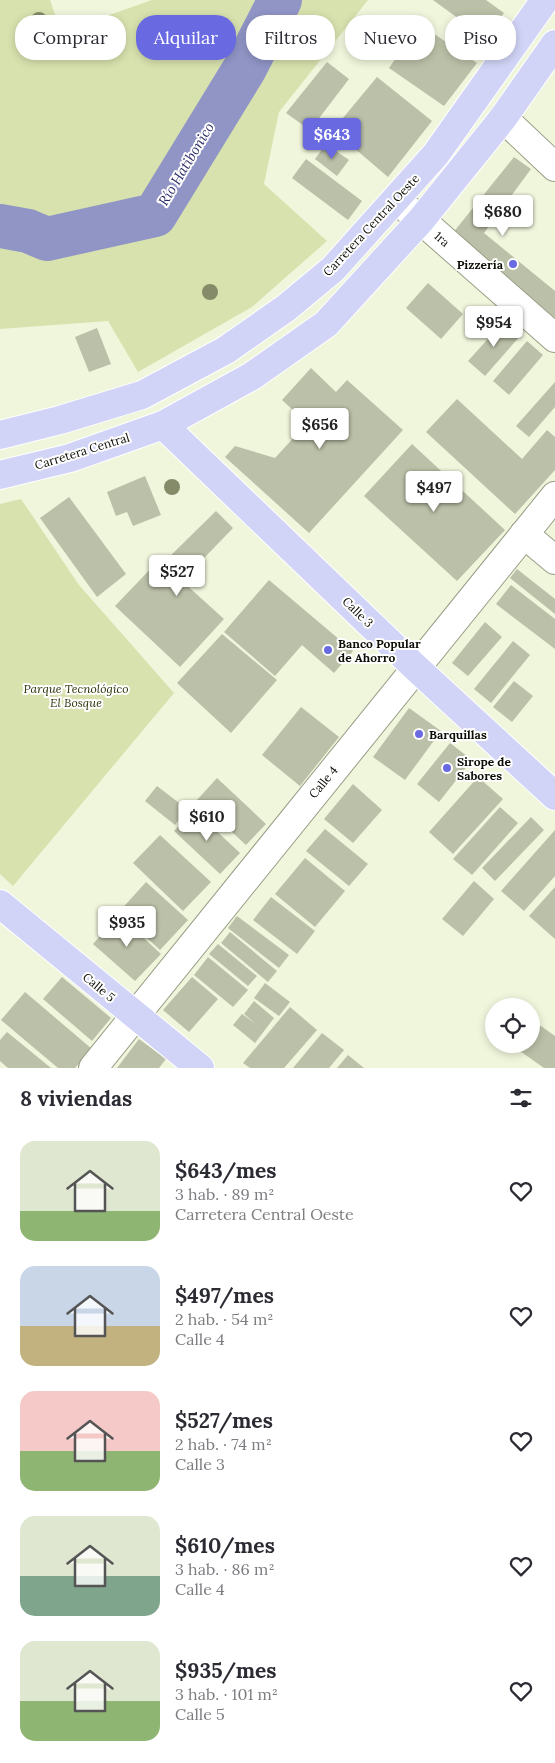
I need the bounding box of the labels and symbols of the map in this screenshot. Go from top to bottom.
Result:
pin: $643 [302,118,362,160]
water label: Río Hatibonico [154,119,218,209]
street label: Carretera Central Oeste [320,171,423,279]
pin: $680 [473,194,533,237]
street label: 1ra [431,228,453,250]
place label: Pizzería [457,257,504,272]
marker: Pizzería [507,258,519,270]
pin: $954 [464,306,524,348]
pin: $656 [290,408,350,450]
street label: Carretera Central [33,429,131,473]
pin: $497 [404,470,464,513]
pin: $527 [147,554,207,597]
street label: Calle 3 [339,594,377,631]
place label: Banco Popular de Ahorro [338,636,421,665]
marker: Banco Popular de Ahorro [322,644,334,656]
park label: Parque Tecnológico El Bosque [24,681,128,710]
place label: Barquillas [429,727,487,742]
marker: Barquillas [413,728,425,740]
place label: Sirope de Sabores [457,754,511,783]
street label: Calle 4 [305,762,341,801]
marker: Sirope de Sabores [441,762,453,774]
pin: $610 [177,800,237,842]
pin: $935 [97,906,157,948]
street label: Calle 5 [80,969,118,1005]

